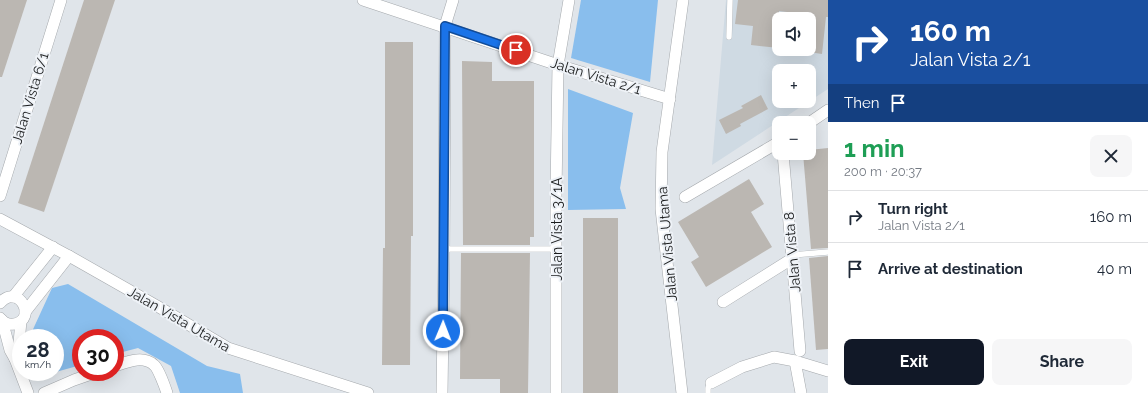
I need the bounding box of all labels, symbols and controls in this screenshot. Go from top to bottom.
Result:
map controls [772,12,816,160]
button: sound [772,12,816,56]
text: 160 m [910,15,991,48]
icon: right [844,16,896,68]
pin [499,33,533,67]
icon: arrive [505,39,527,61]
text: Jalan Vista 2/1 [910,49,1030,70]
street label: Jalan Vista 6/1 [8,50,52,146]
street label: Jalan Vista 2/1 [549,55,643,97]
button: + [772,64,816,108]
icon: arrive [887,92,909,114]
text: Then [844,94,879,112]
button: − [772,116,816,160]
text: 1 min [844,134,905,163]
button: close [1090,135,1132,177]
text: 200 m · 20:37 [844,164,922,179]
street label: Jalan Vista 3/1A [549,177,565,281]
street label: Jalan Vista Utama [654,186,680,302]
text: Turn right [878,200,948,218]
icon: right [844,206,866,228]
text: 160 m [1090,208,1132,226]
street label: Jalan Vista 8 [781,211,803,293]
text: Jalan Vista 2/1 [878,218,965,233]
icon: arrive [844,258,866,280]
text: Arrive at destination [878,260,1023,278]
text: 40 m [1097,260,1132,278]
street label: Jalan Vista Utama [125,283,233,355]
position arrow [422,310,464,352]
speed limit sign: 30 [72,329,124,381]
text: 28 [26,338,50,362]
button: Exit [844,339,984,385]
button: Share [992,339,1132,385]
text: km/h [25,359,51,370]

